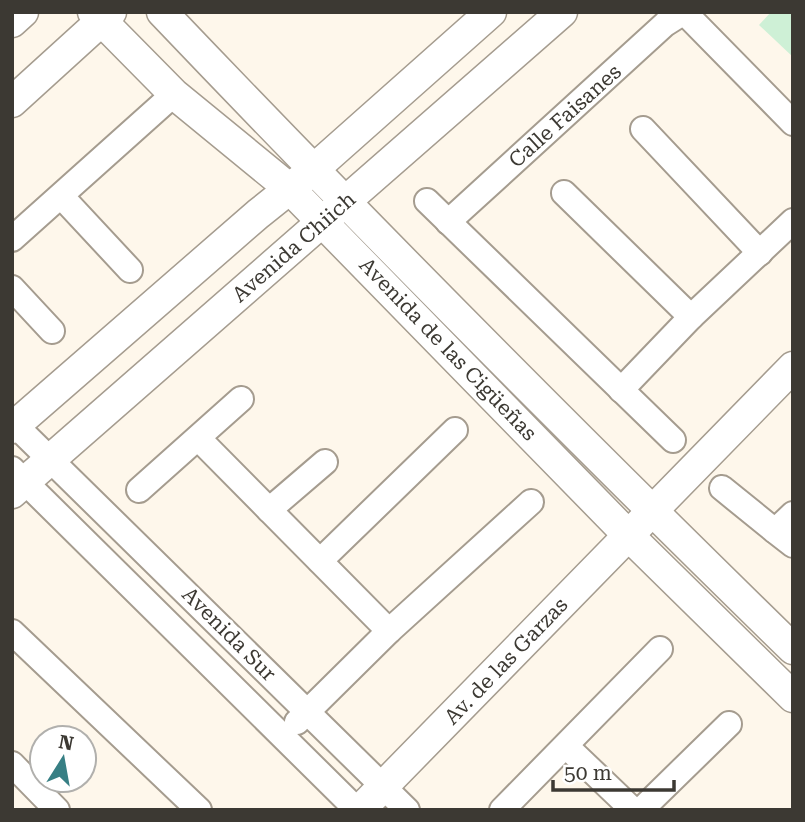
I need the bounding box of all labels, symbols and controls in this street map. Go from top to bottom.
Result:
street label: Calle Faisanes [504,59,626,173]
street label: Avenida Chiich [228,187,361,307]
street label: Avenida de las Cigüeñas [354,253,542,445]
street label: Avenida Sur [177,582,281,686]
street label: Av. de las Garzas [440,593,573,729]
north arrow [28,724,98,794]
text: N [57,730,76,756]
scale bar [553,748,674,792]
text: 50 m [564,761,612,785]

